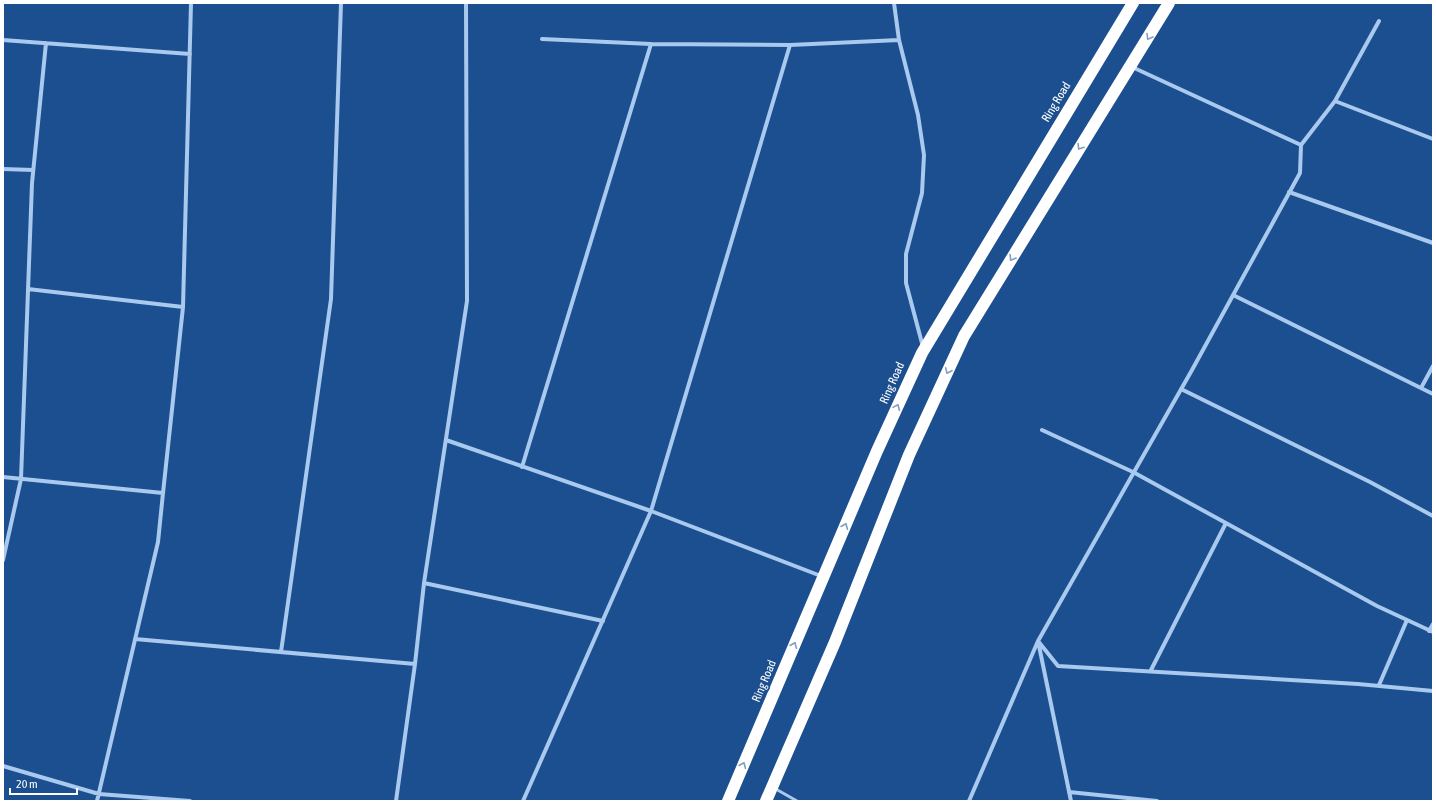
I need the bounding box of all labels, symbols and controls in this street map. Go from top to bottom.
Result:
one-way arrow [1146,33,1153,40]
street label: Ring Road [1039,79,1073,125]
one-way arrow [1078,143,1085,150]
one-way arrow [1009,253,1016,260]
street label: Ring Road [877,360,907,406]
one-way arrow [945,366,953,374]
one-way arrow [892,403,900,411]
one-way arrow [840,522,848,530]
one-way arrow [790,642,798,649]
street label: Ring Road [749,658,779,704]
one-way arrow [739,762,747,769]
scale bar [10,770,77,796]
text: 20 m [16,777,38,791]

